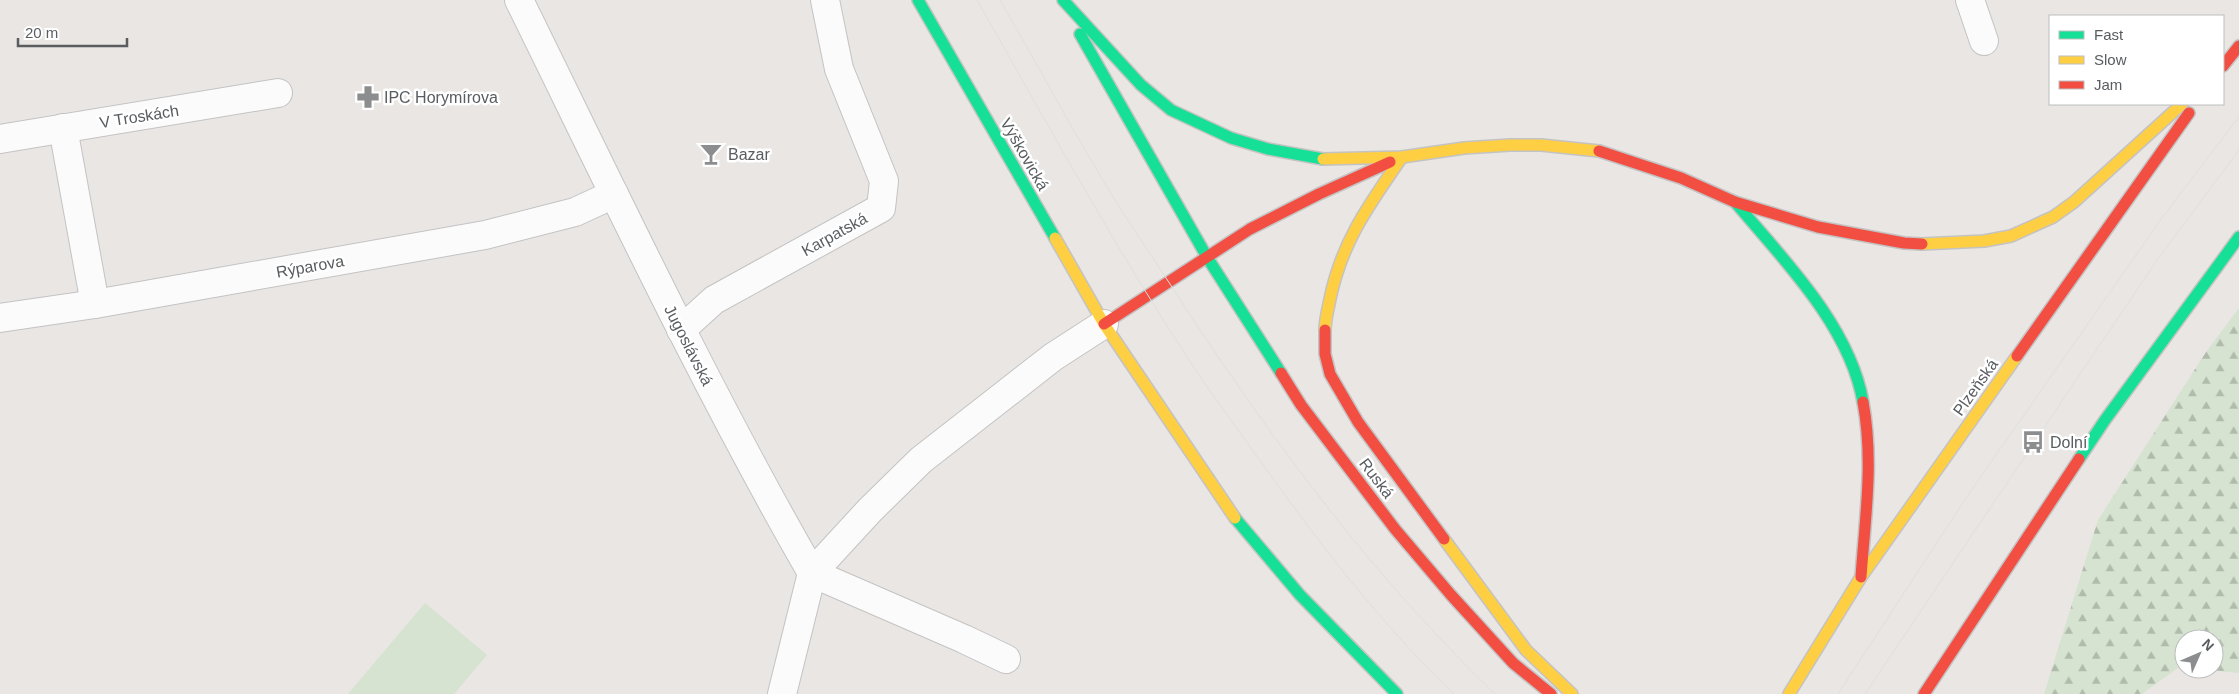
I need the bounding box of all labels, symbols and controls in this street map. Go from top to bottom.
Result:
scale bar [18,15,126,47]
legend [2049,15,2224,105]
text: 20 m [25,24,58,41]
text: Fast [2094,26,2124,43]
text: Slow [2094,51,2127,68]
text: Jam [2094,76,2122,93]
pharmacy icon: IPC Horymírova [355,84,381,110]
place label: IPC Horymírova [384,89,498,106]
street label: V Troskách [98,102,180,131]
street label: Výškovická [997,115,1052,193]
bar icon: Bazar [698,141,724,167]
place label: Bazar [728,146,770,163]
street label: Karpatská [799,209,870,259]
street label: Rýparova [275,252,345,281]
street label: Jugoslávská [661,302,716,388]
street label: Plzeňská [1950,356,2001,419]
bus stop icon: Dolní [2020,429,2046,455]
place label: Dolní [2050,434,2088,451]
street label: Ruská [1356,455,1397,502]
north arrow [2174,629,2224,679]
text: N [2199,636,2217,654]

